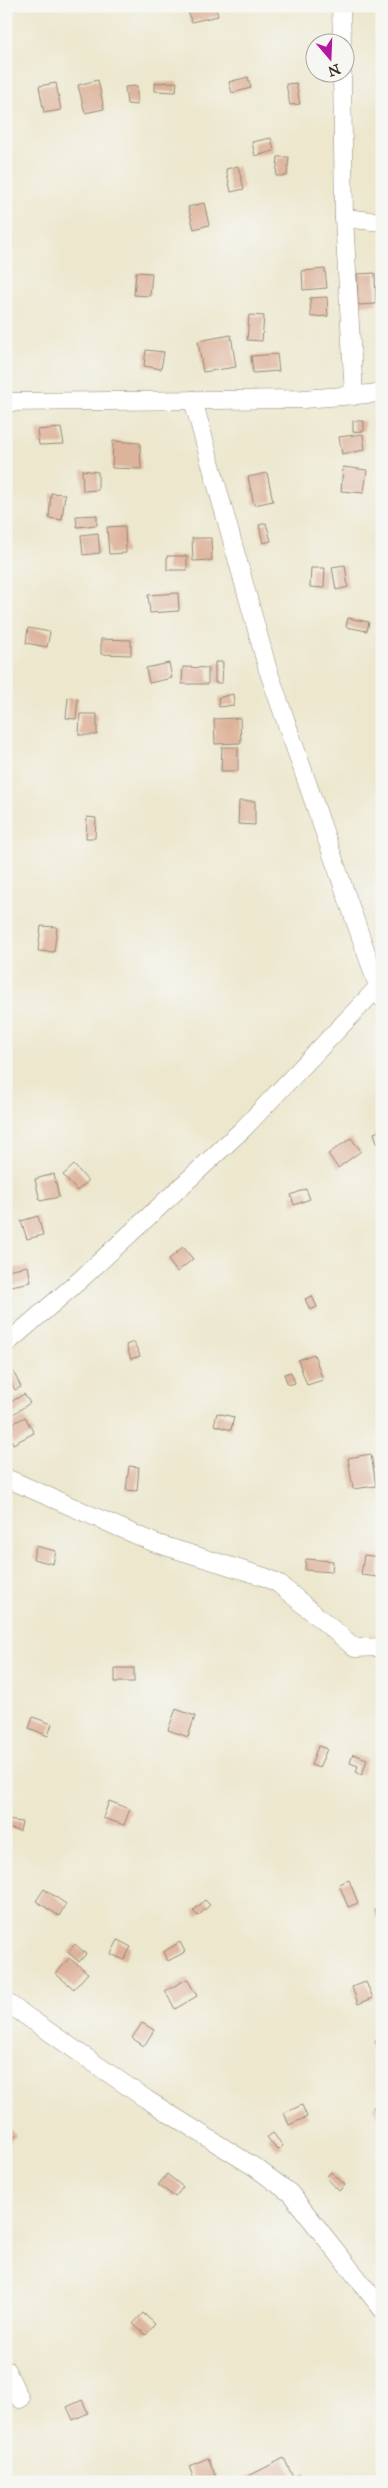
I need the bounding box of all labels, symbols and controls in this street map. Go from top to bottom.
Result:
north arrow [306,32,356,82]
text: N [326,60,342,80]

